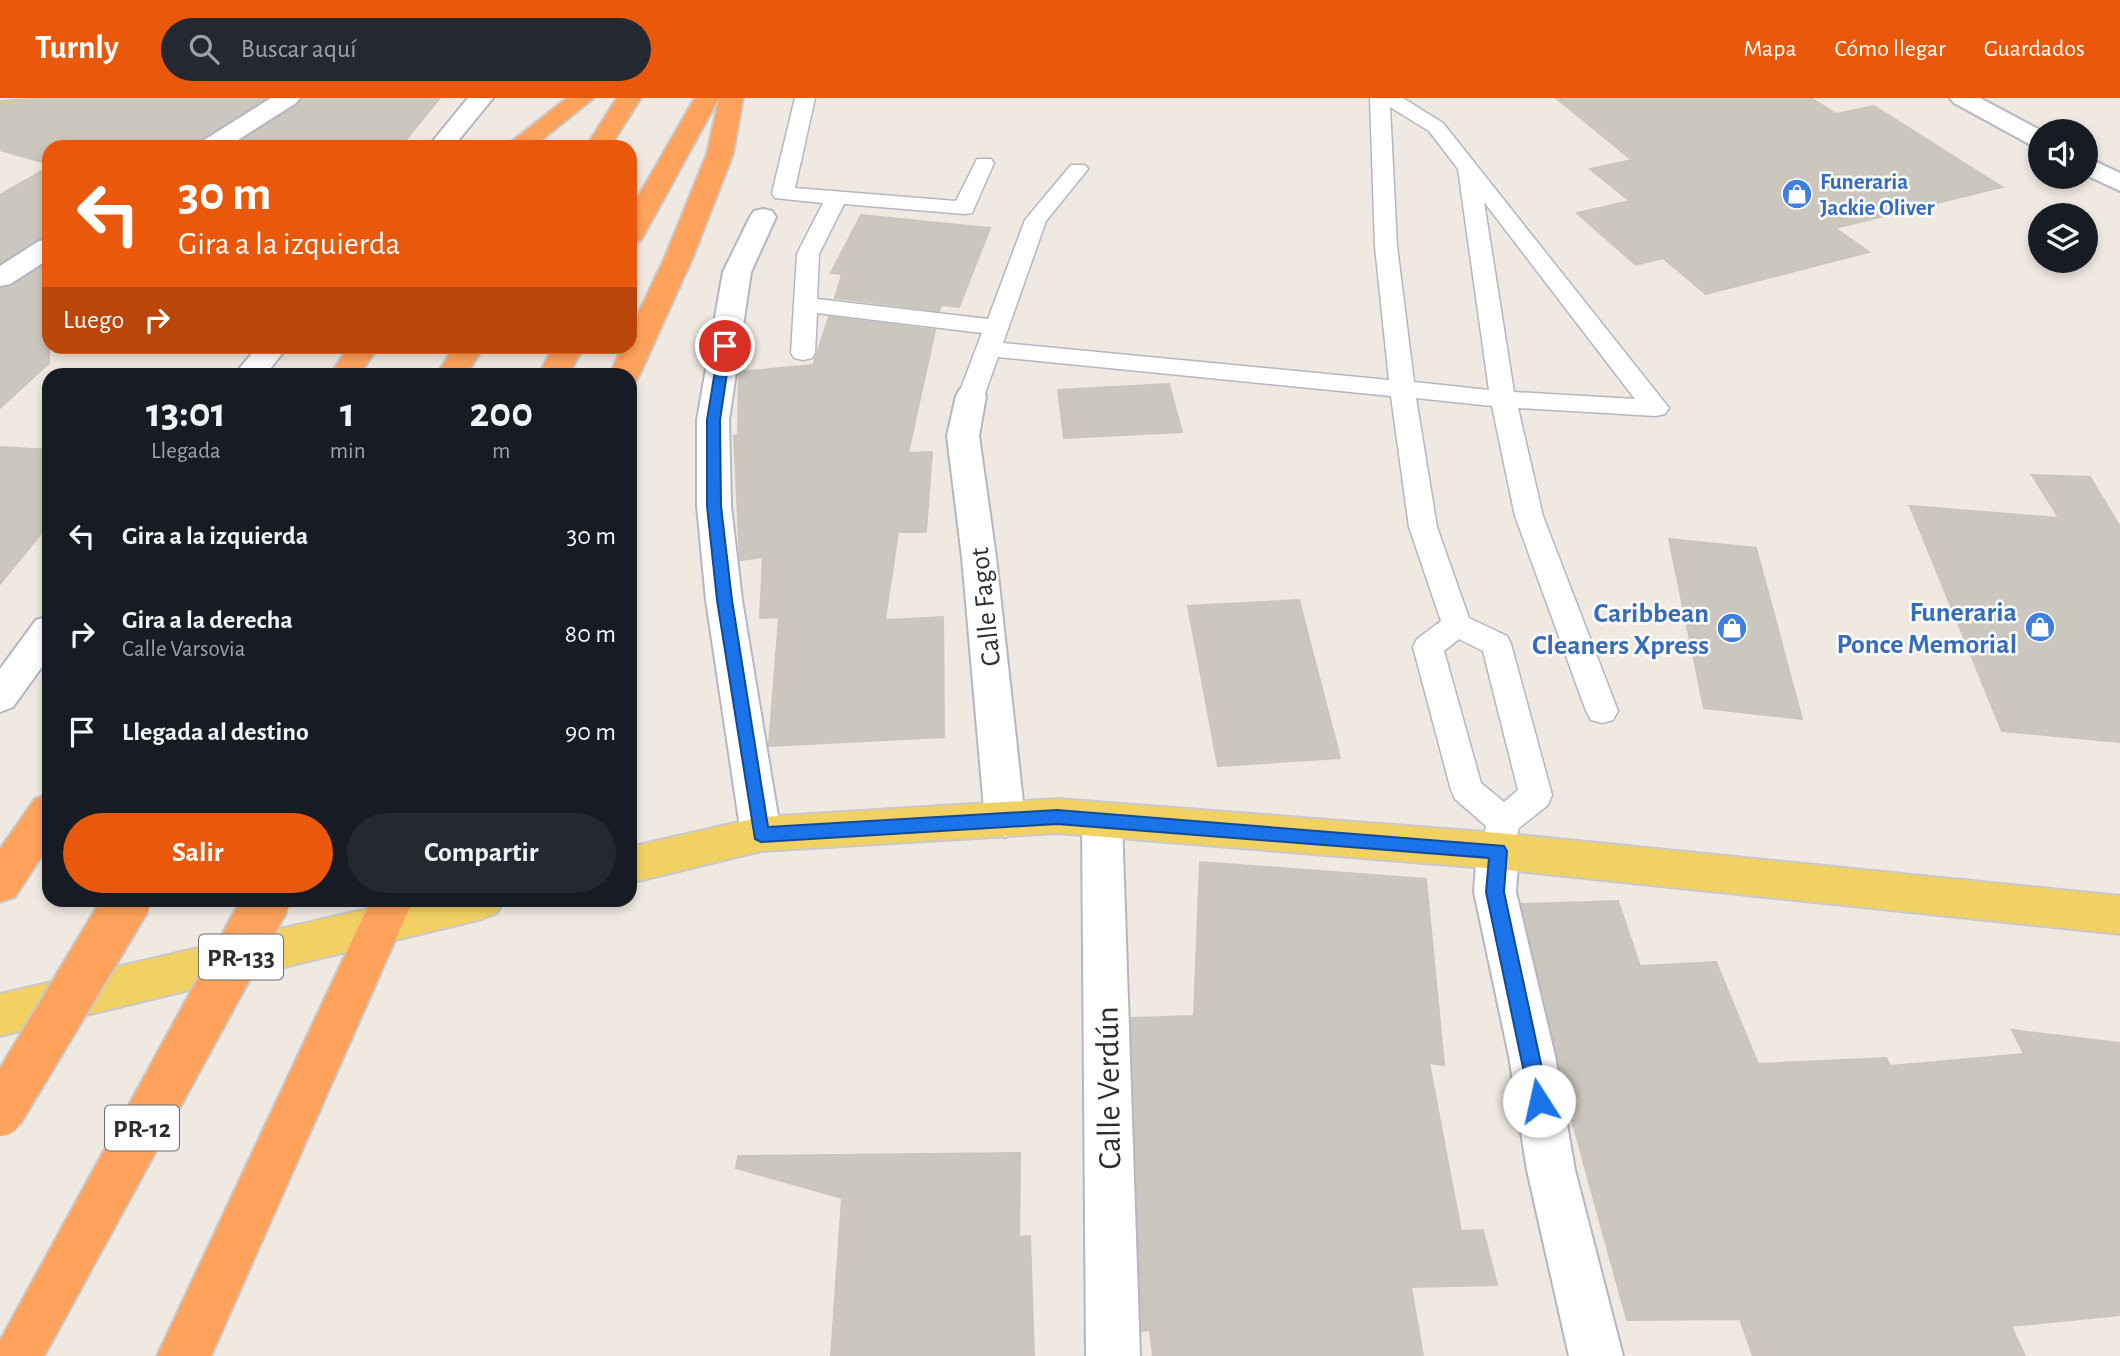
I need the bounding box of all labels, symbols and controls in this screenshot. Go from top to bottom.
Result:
search box [161,18,651,81]
icon: search [185,30,223,68]
text: Turnly [35,32,119,65]
text: Buscar aquí [241,36,357,62]
text: Mapa [1743,37,1797,61]
text: Cómo llegar [1835,37,1946,61]
text: Guardados [1984,37,2085,61]
map controls [2028,119,2098,273]
button: sound [2028,119,2098,189]
icon: left [63,168,154,259]
text: 30 m [178,170,272,219]
place label: Funeraria Jackie Oliver [1820,171,1935,220]
shop icon: Funeraria Jackie Oliver [1780,177,1814,211]
button: layers [2028,203,2098,273]
text: Gira a la izquierda [178,228,400,260]
icon: right [138,301,176,339]
text: Luego [63,307,124,333]
pin [695,316,755,376]
icon: arrive [706,327,744,365]
text: 13:01 [146,392,226,434]
text: 1 [340,392,355,434]
text: 200 [470,392,533,434]
text: Llegada [151,440,221,463]
text: min [330,440,366,463]
text: m [492,440,510,463]
icon: left [63,517,101,555]
text: Gira a la izquierda [122,523,308,549]
text: 30 m [566,523,616,549]
street label: Calle Fagot [966,546,1006,668]
place label: Funeraria Ponce Memorial [1836,599,2017,659]
place label: Caribbean Cleaners Xpress [1532,600,1709,660]
text: Gira a la derecha [122,607,293,633]
shop icon: Funeraria Ponce Memorial [2023,610,2057,644]
shop icon: Caribbean Cleaners Xpress [1715,611,1749,645]
icon: right [63,615,101,653]
text: 80 m [565,621,616,647]
text: Calle Varsovia [122,638,245,661]
icon: arrive [63,713,101,751]
text: Llegada al destino [122,719,309,745]
text: 90 m [565,719,616,745]
button: Salir [63,813,333,893]
button: Compartir [347,813,616,893]
road number: PR-133 [199,934,283,979]
street label: Calle Verdún [1092,1006,1127,1170]
position arrow [1502,1064,1576,1138]
road number: PR-12 [105,1105,179,1150]

